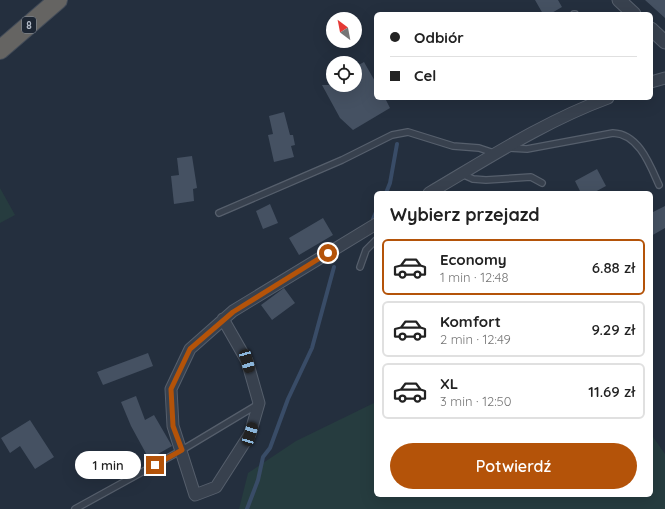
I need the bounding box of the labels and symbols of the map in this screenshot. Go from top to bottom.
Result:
north arrow [326,12,362,48]
road number: 8 [22,17,36,33]
route start [319,244,337,262]
car [238,348,256,374]
car [241,421,259,447]
callout: 1 min [75,451,141,479]
route end [146,456,164,474]

